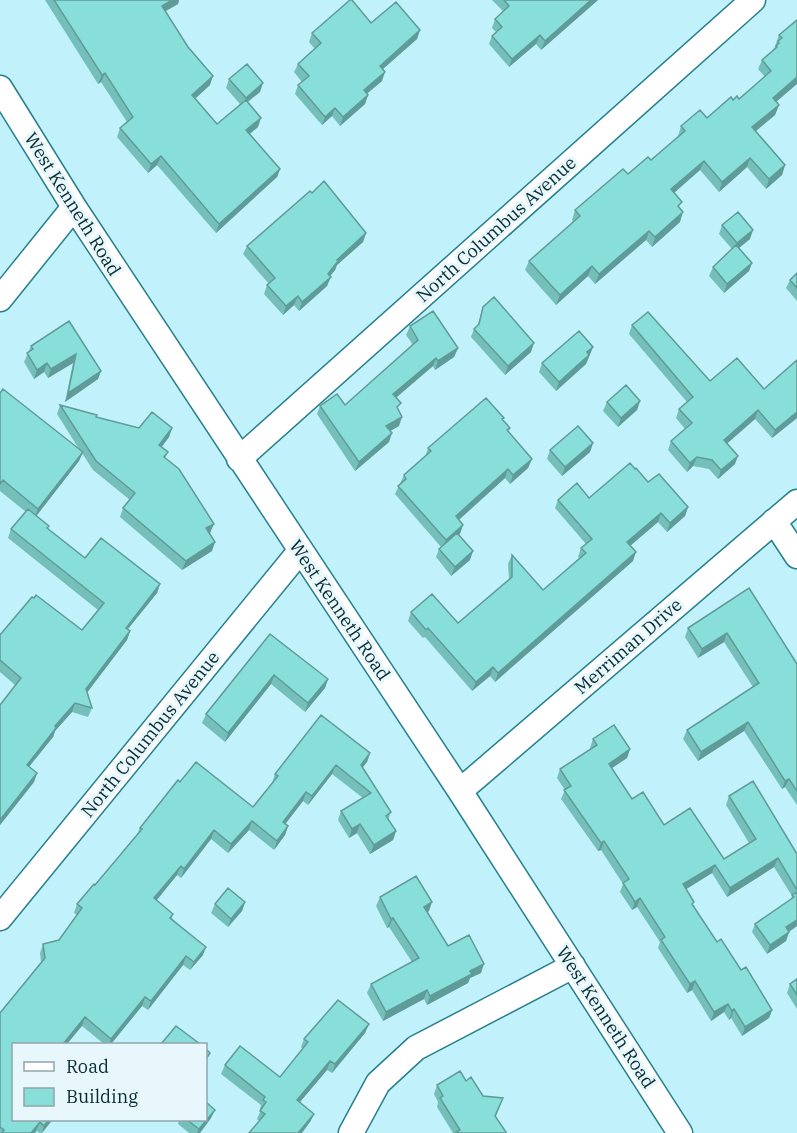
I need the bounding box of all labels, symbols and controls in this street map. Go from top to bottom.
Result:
street label: West Kenneth Road [20,128,126,280]
street label: North Columbus Avenue [411,151,581,307]
street label: West Kenneth Road [284,535,396,685]
street label: Merriman Drive [569,593,687,699]
street label: North Columbus Avenue [76,646,224,822]
street label: West Kenneth Road [551,942,661,1092]
legend [12,1043,207,1121]
text: Road [66,1055,109,1078]
text: Building [66,1085,138,1108]

